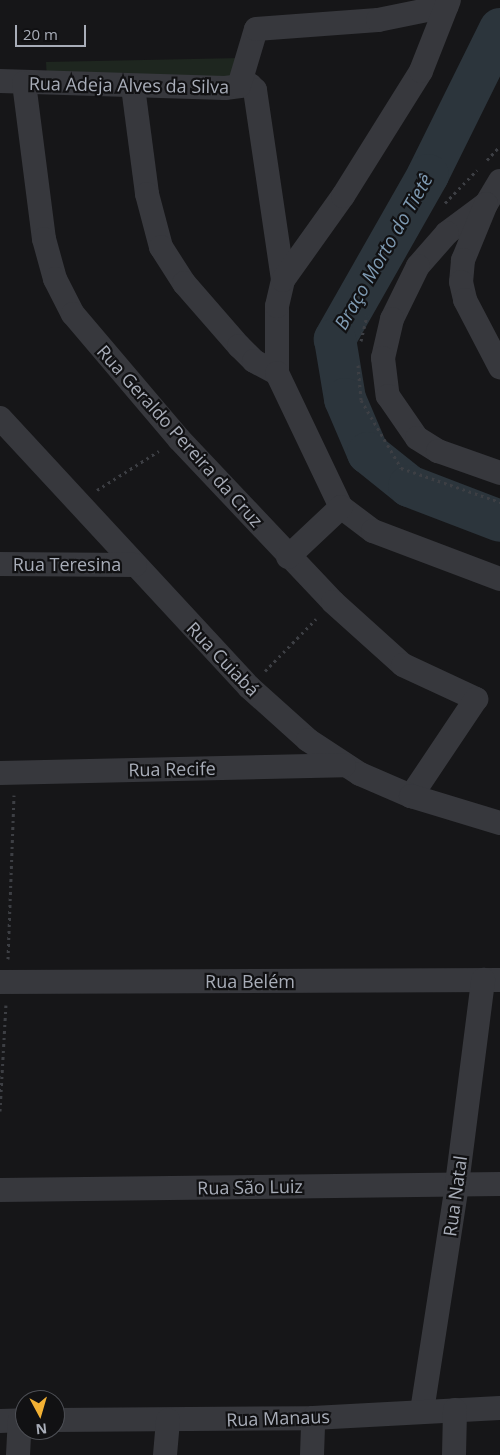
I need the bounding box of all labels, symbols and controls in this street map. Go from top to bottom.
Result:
scale bar [18,15,89,47]
text: 20 m [23,24,58,44]
street label: Rua Adeja Alves da Silva [29,72,229,98]
water label: Braço Morto do Tietê [330,170,438,334]
street label: Rua Geraldo Pereira da Cruz [93,341,267,531]
street label: Rua Teresina [13,553,121,575]
street label: Rua Cuiabá [182,617,264,701]
street label: Rua Recife [128,757,216,781]
street label: Rua Belém [205,970,295,992]
street label: Rua Natal [439,1154,471,1238]
street label: Rua São Luiz [197,1175,303,1199]
north arrow [15,1390,65,1440]
street label: Rua Manaus [226,1405,330,1431]
text: N [35,1419,48,1439]

